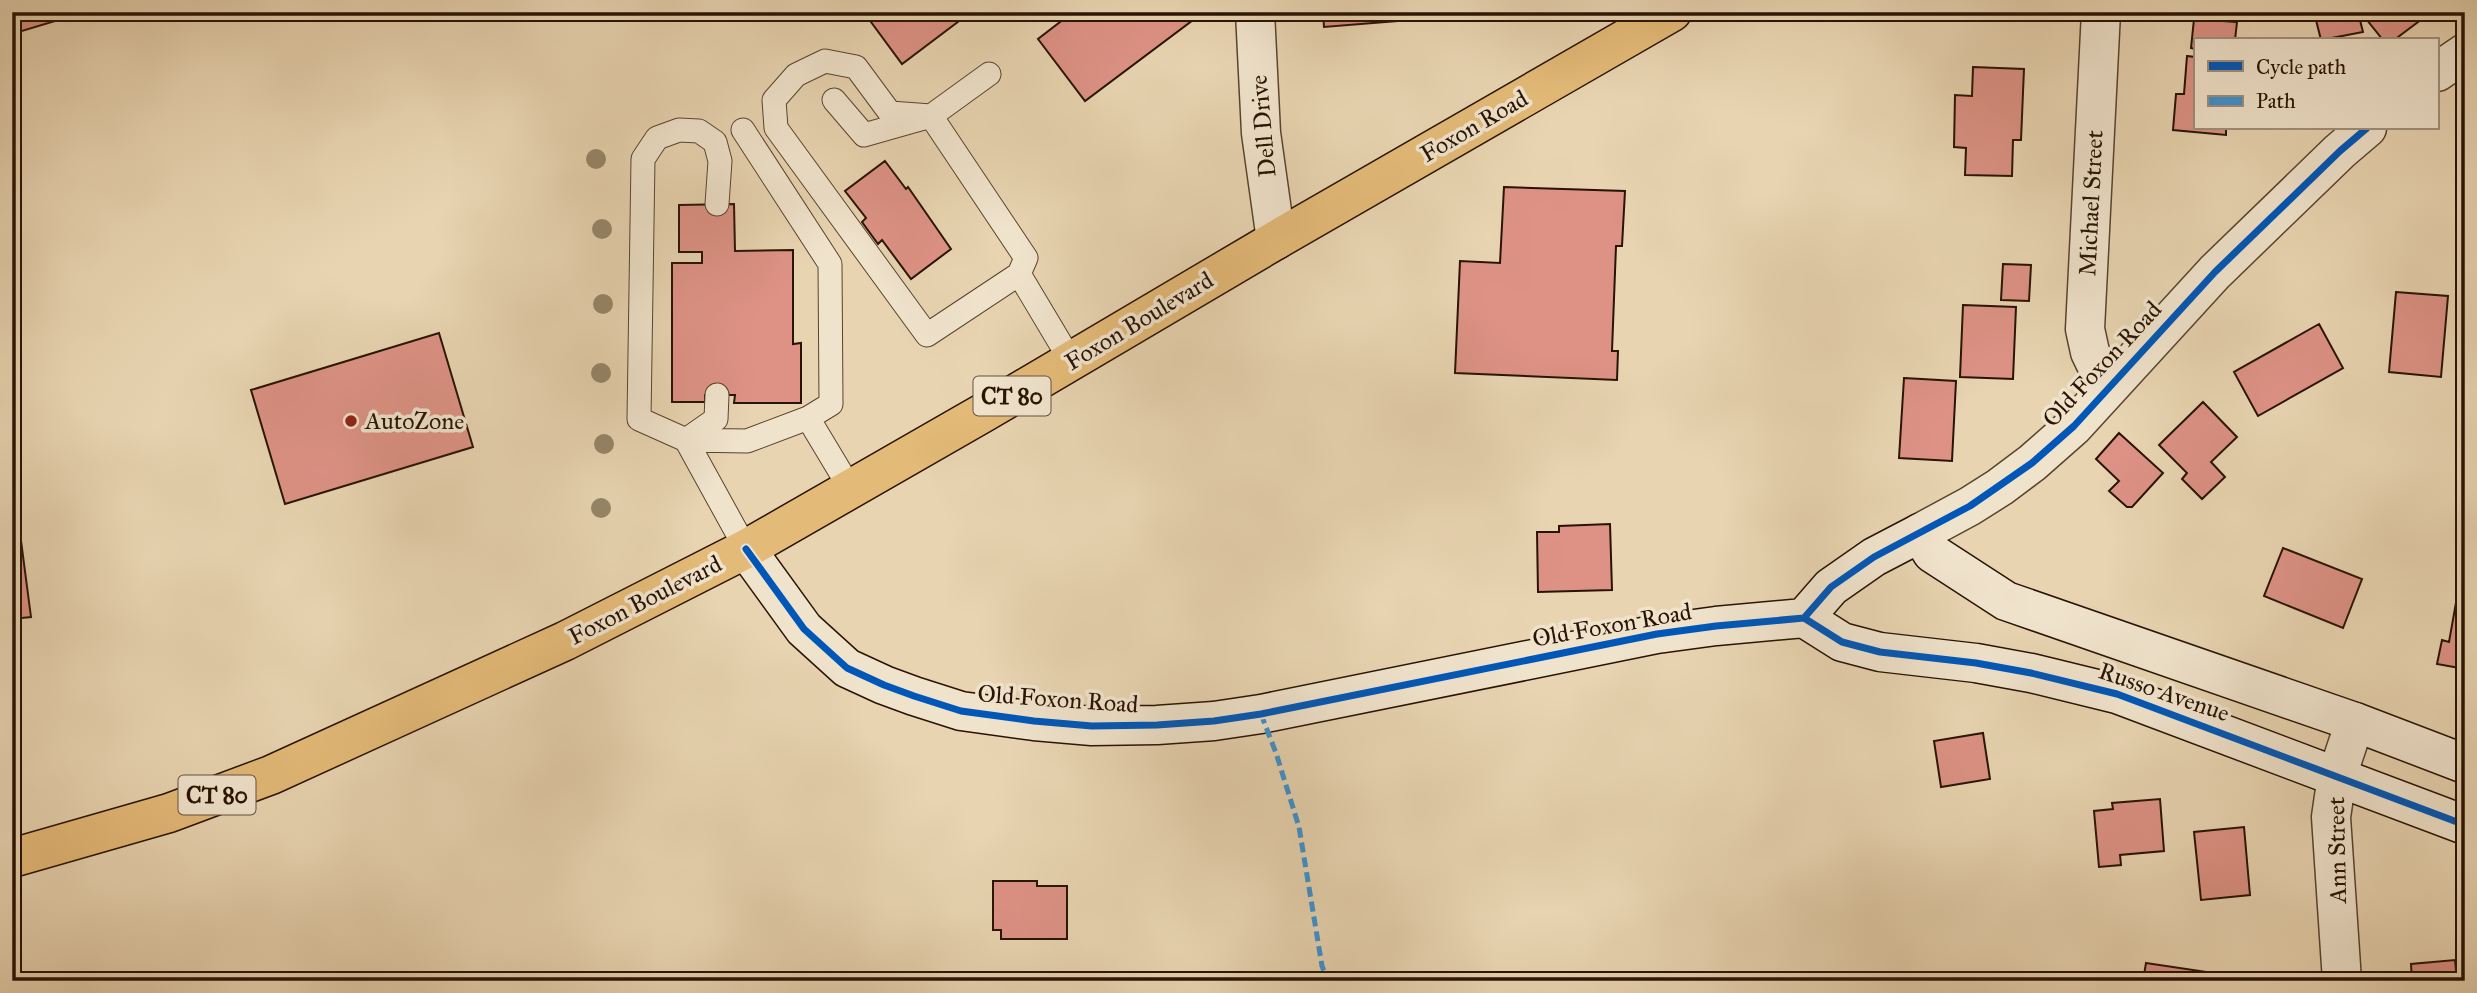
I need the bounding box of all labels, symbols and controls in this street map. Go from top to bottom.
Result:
legend [2194,38,2438,130]
text: Cycle path [2256,54,2347,80]
street label: Dell Drive [1244,74,1282,178]
street label: Foxon Road [1415,83,1533,169]
text: Path [2256,88,2296,114]
street label: Michael Street [2072,129,2110,277]
street label: Foxon Boulevard [1059,265,1219,377]
street label: Old Foxon Road [2036,295,2168,433]
road number: CT 80 [974,376,1050,416]
place label: AutoZone [364,406,464,436]
marker: AutoZone [343,413,359,429]
street label: Foxon Boulevard [563,549,727,651]
street label: Old Foxon Road [1530,596,1694,654]
street label: Russo Avenue [2095,656,2233,728]
street label: Old Foxon Road [977,678,1139,720]
road number: CT 80 [178,776,256,814]
street label: Ann Street [2321,796,2353,905]

